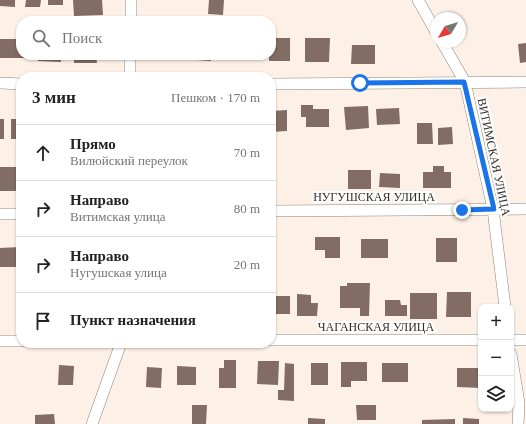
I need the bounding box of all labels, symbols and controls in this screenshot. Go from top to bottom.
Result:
north arrow [430,12,466,48]
search box [16,16,276,60]
icon: search [30,27,52,49]
text: Поиск [62,30,102,46]
route start [351,74,369,92]
text: 3 мин [32,88,76,107]
text: Пешком · 170 m [171,90,260,105]
street label: ВИТИМСКАЯ УЛИЦА [475,97,513,218]
text: Прямо [70,136,116,152]
icon: ahead [32,142,54,164]
text: 70 m [234,145,260,160]
text: Вилюйский переулок [70,153,188,168]
street label: НУГУШСКАЯ УЛИЦА [313,190,435,204]
text: Направо [70,192,129,208]
icon: right [32,198,54,220]
text: 80 m [234,201,260,216]
route end [453,201,471,219]
text: Витимская улица [70,209,165,224]
text: Направо [70,248,129,264]
icon: right [32,254,54,276]
text: 20 m [234,257,260,272]
text: Нугушская улица [70,265,167,280]
map controls [478,304,514,412]
button: + [478,304,514,340]
icon: arrive [32,310,54,332]
text: Пункт назначения [70,312,196,328]
street label: ЧАГАНСКАЯ УЛИЦА [318,320,435,334]
button: − [478,340,514,376]
button: layers [478,376,514,412]

